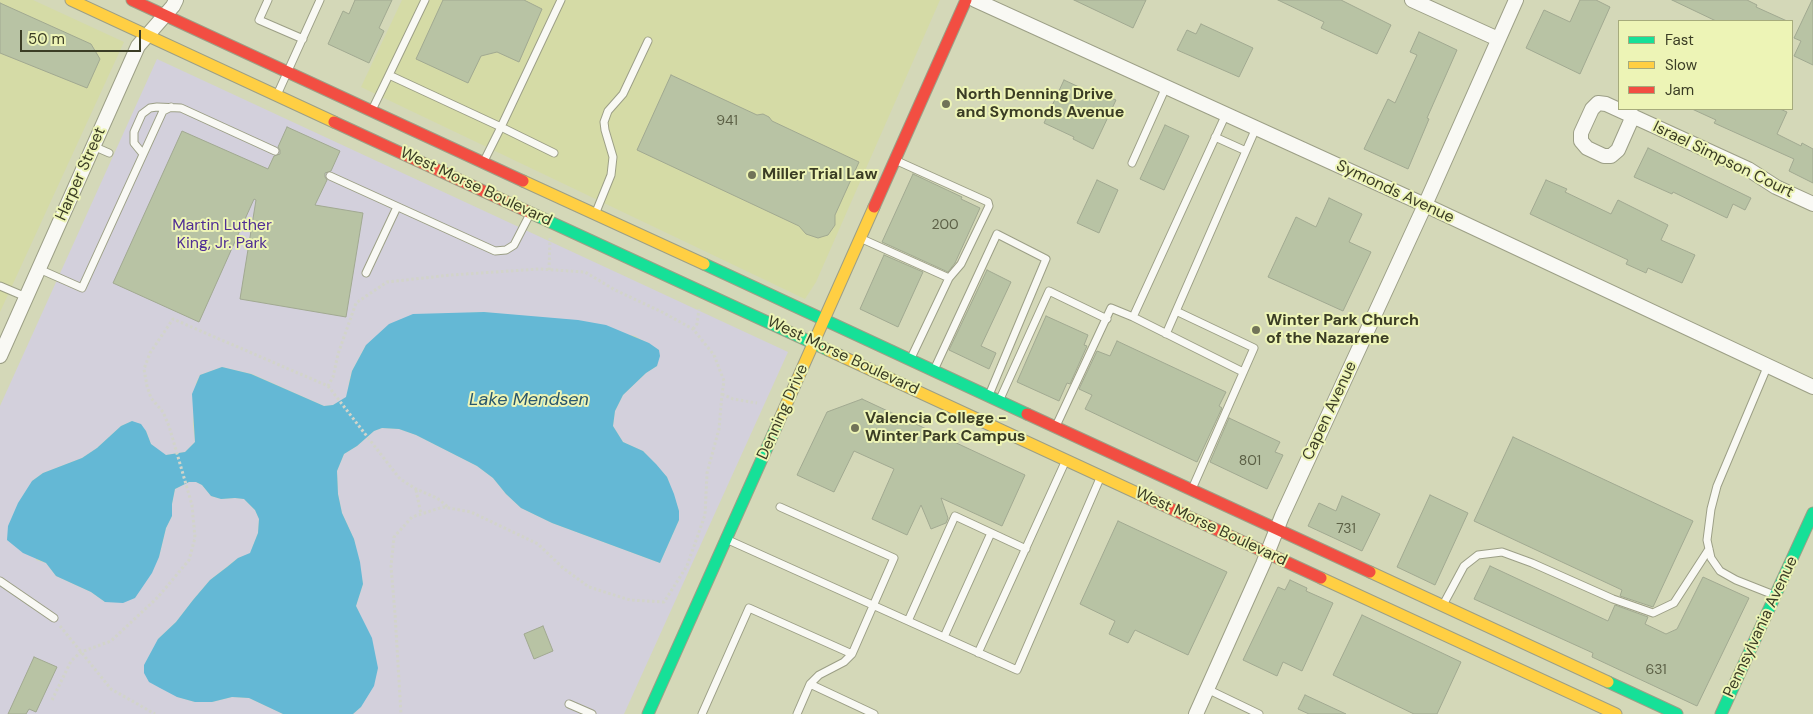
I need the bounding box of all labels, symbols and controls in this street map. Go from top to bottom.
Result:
scale bar [22,20,144,52]
legend [1618,20,1793,110]
text: 50 m [28,29,65,49]
text: Fast [1665,30,1694,50]
text: Slow [1665,55,1697,75]
text: Jam [1665,80,1694,100]
place label: North Denning Drive and Symonds Avenue [956,85,1124,123]
marker: North Denning Drive and Symonds Avenue [940,98,952,110]
house number: 941 [716,113,738,129]
street label: Israel Simpson Court [1650,118,1796,202]
street label: Harper Street [52,124,110,224]
street label: West Morse Boulevard [397,143,555,231]
street label: Symonds Avenue [1333,156,1457,228]
place label: Miller Trial Law [762,165,878,185]
marker: Miller Trial Law [746,169,758,181]
park label: Martin Luther King, Jr. Park [172,216,272,254]
house number: 200 [931,217,959,233]
place label: Winter Park Church of the Nazarene [1266,311,1419,349]
street label: West Morse Boulevard [764,312,922,400]
marker: Winter Park Church of the Nazarene [1250,324,1262,336]
street label: Capen Avenue [1299,358,1361,464]
street label: Denning Drive [753,361,813,463]
water label: Lake Mendsen [469,389,589,411]
place label: Valencia College - Winter Park Campus [865,409,1026,447]
marker: Valencia College - Winter Park Campus [849,422,861,434]
house number: 801 [1239,453,1261,469]
street label: West Morse Boulevard [1132,483,1290,571]
house number: 731 [1336,521,1356,537]
street label: Pennsylvania Avenue [1720,553,1802,701]
house number: 631 [1645,662,1667,678]

